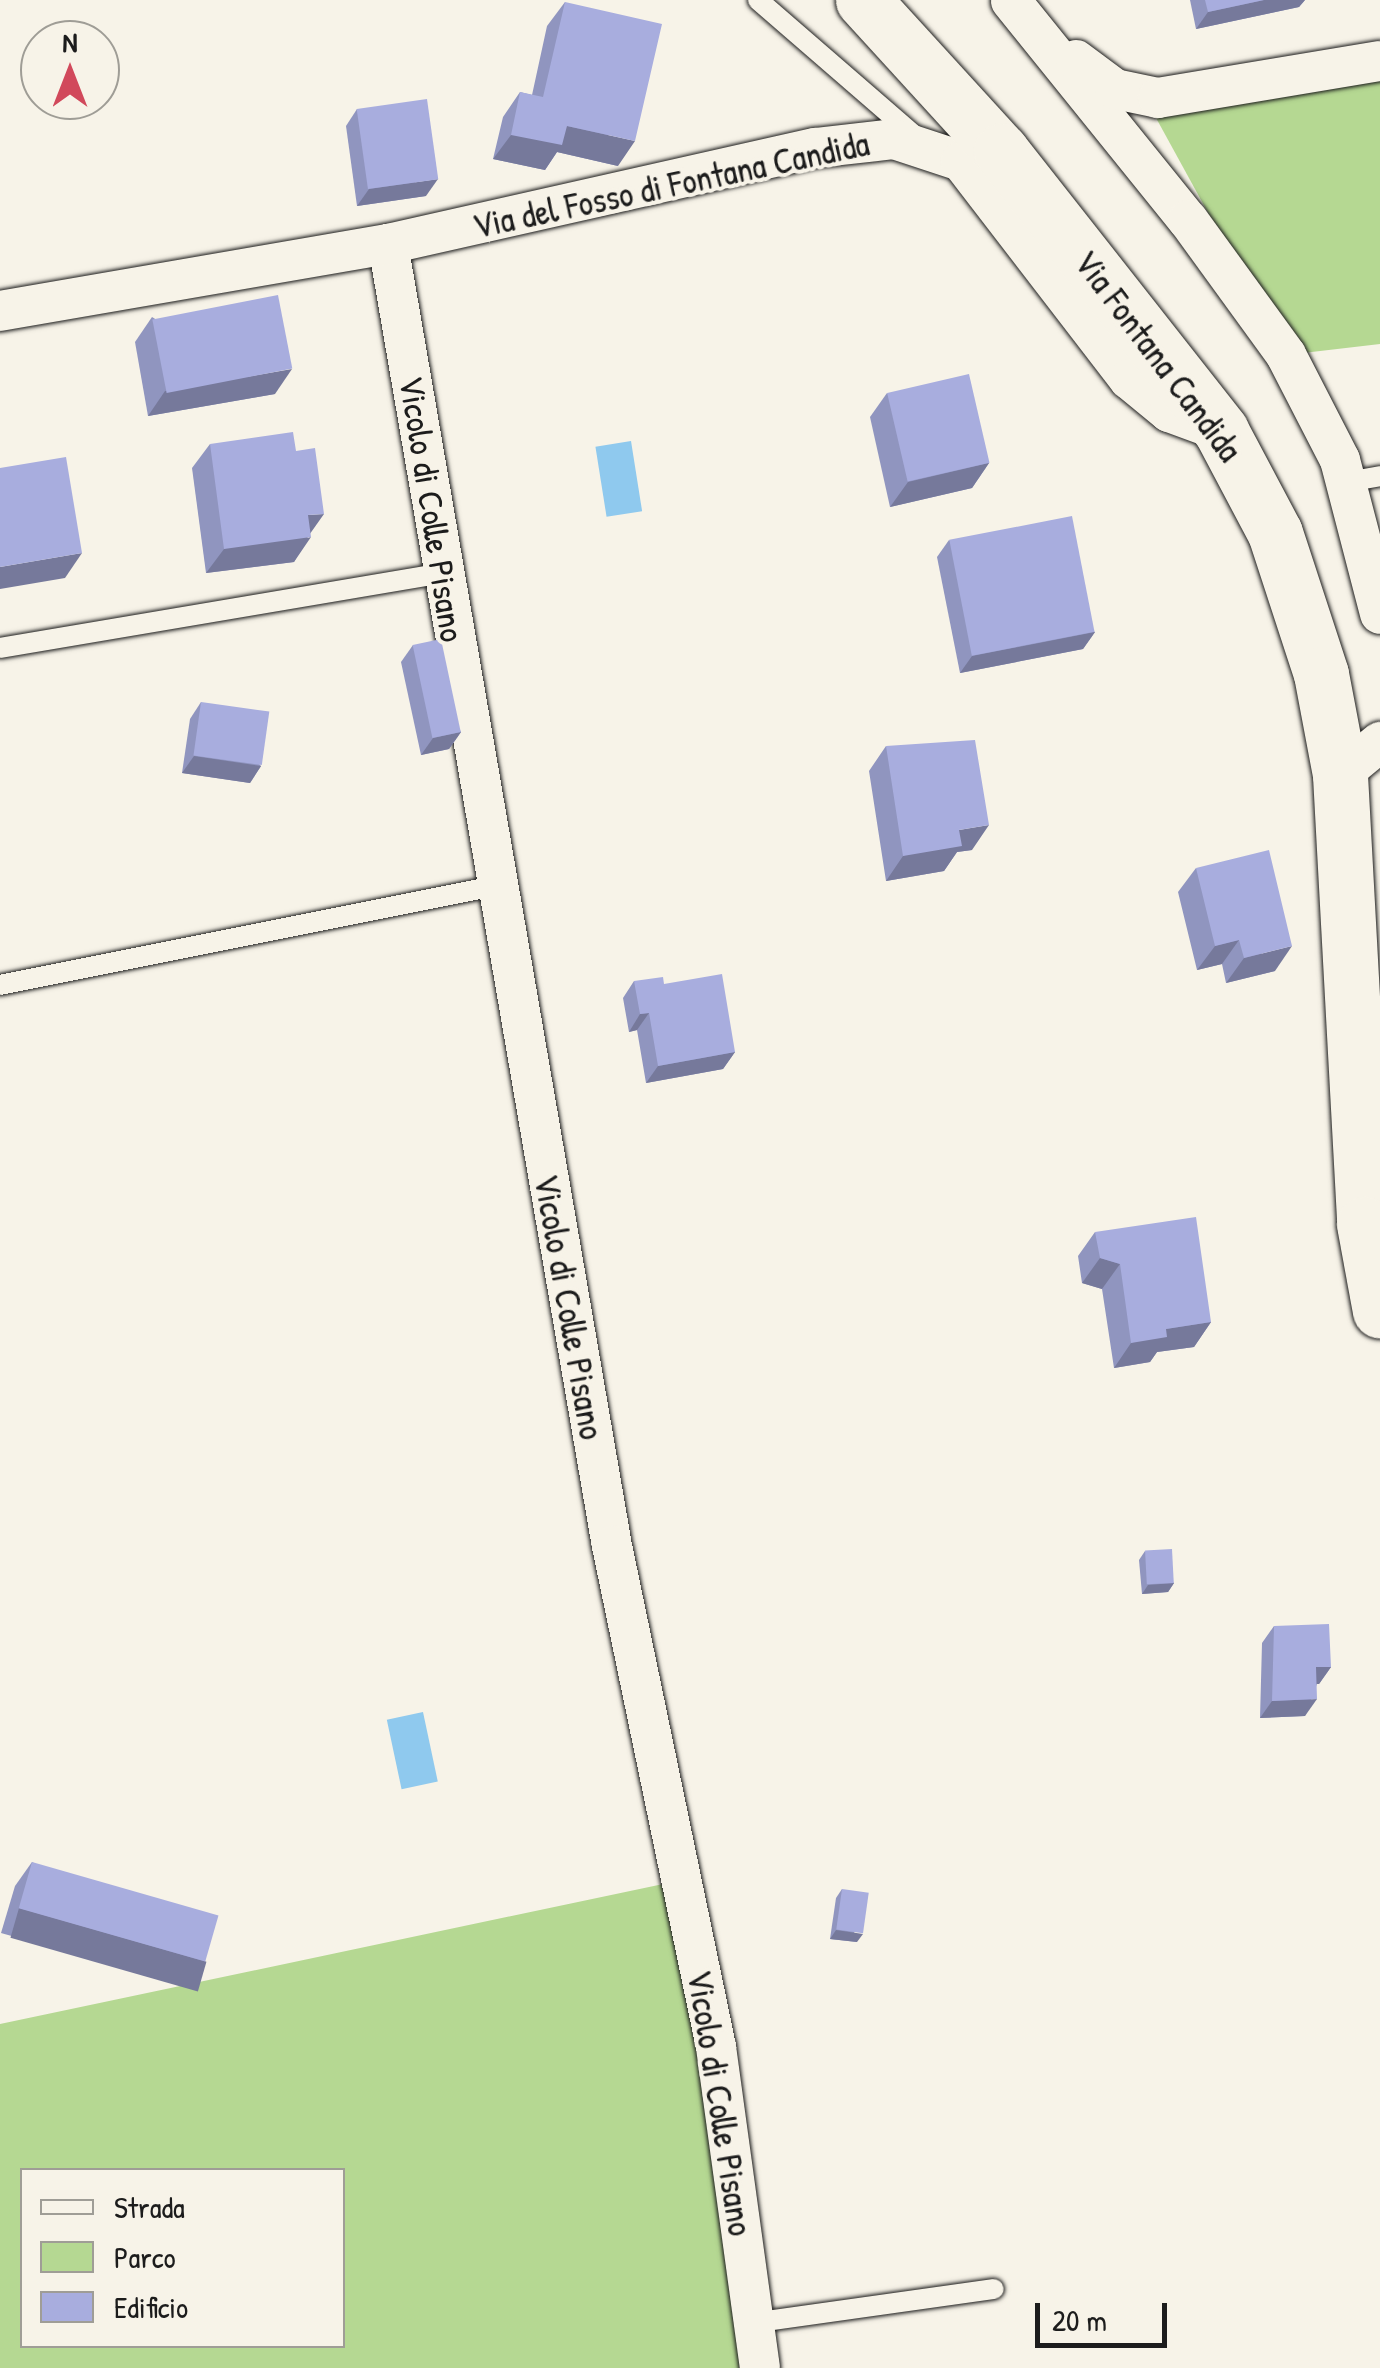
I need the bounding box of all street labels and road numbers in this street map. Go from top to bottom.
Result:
street label: Via del Fosso di Fontana Candida [469,122,873,248]
street label: Via Fontana Candida [1065,242,1251,470]
street label: Vicolo di Colle Pisano [390,373,474,645]
street label: Vicolo di Colle Pisano [525,1171,613,1443]
street label: Vicolo di Colle Pisano [678,1967,762,2239]

